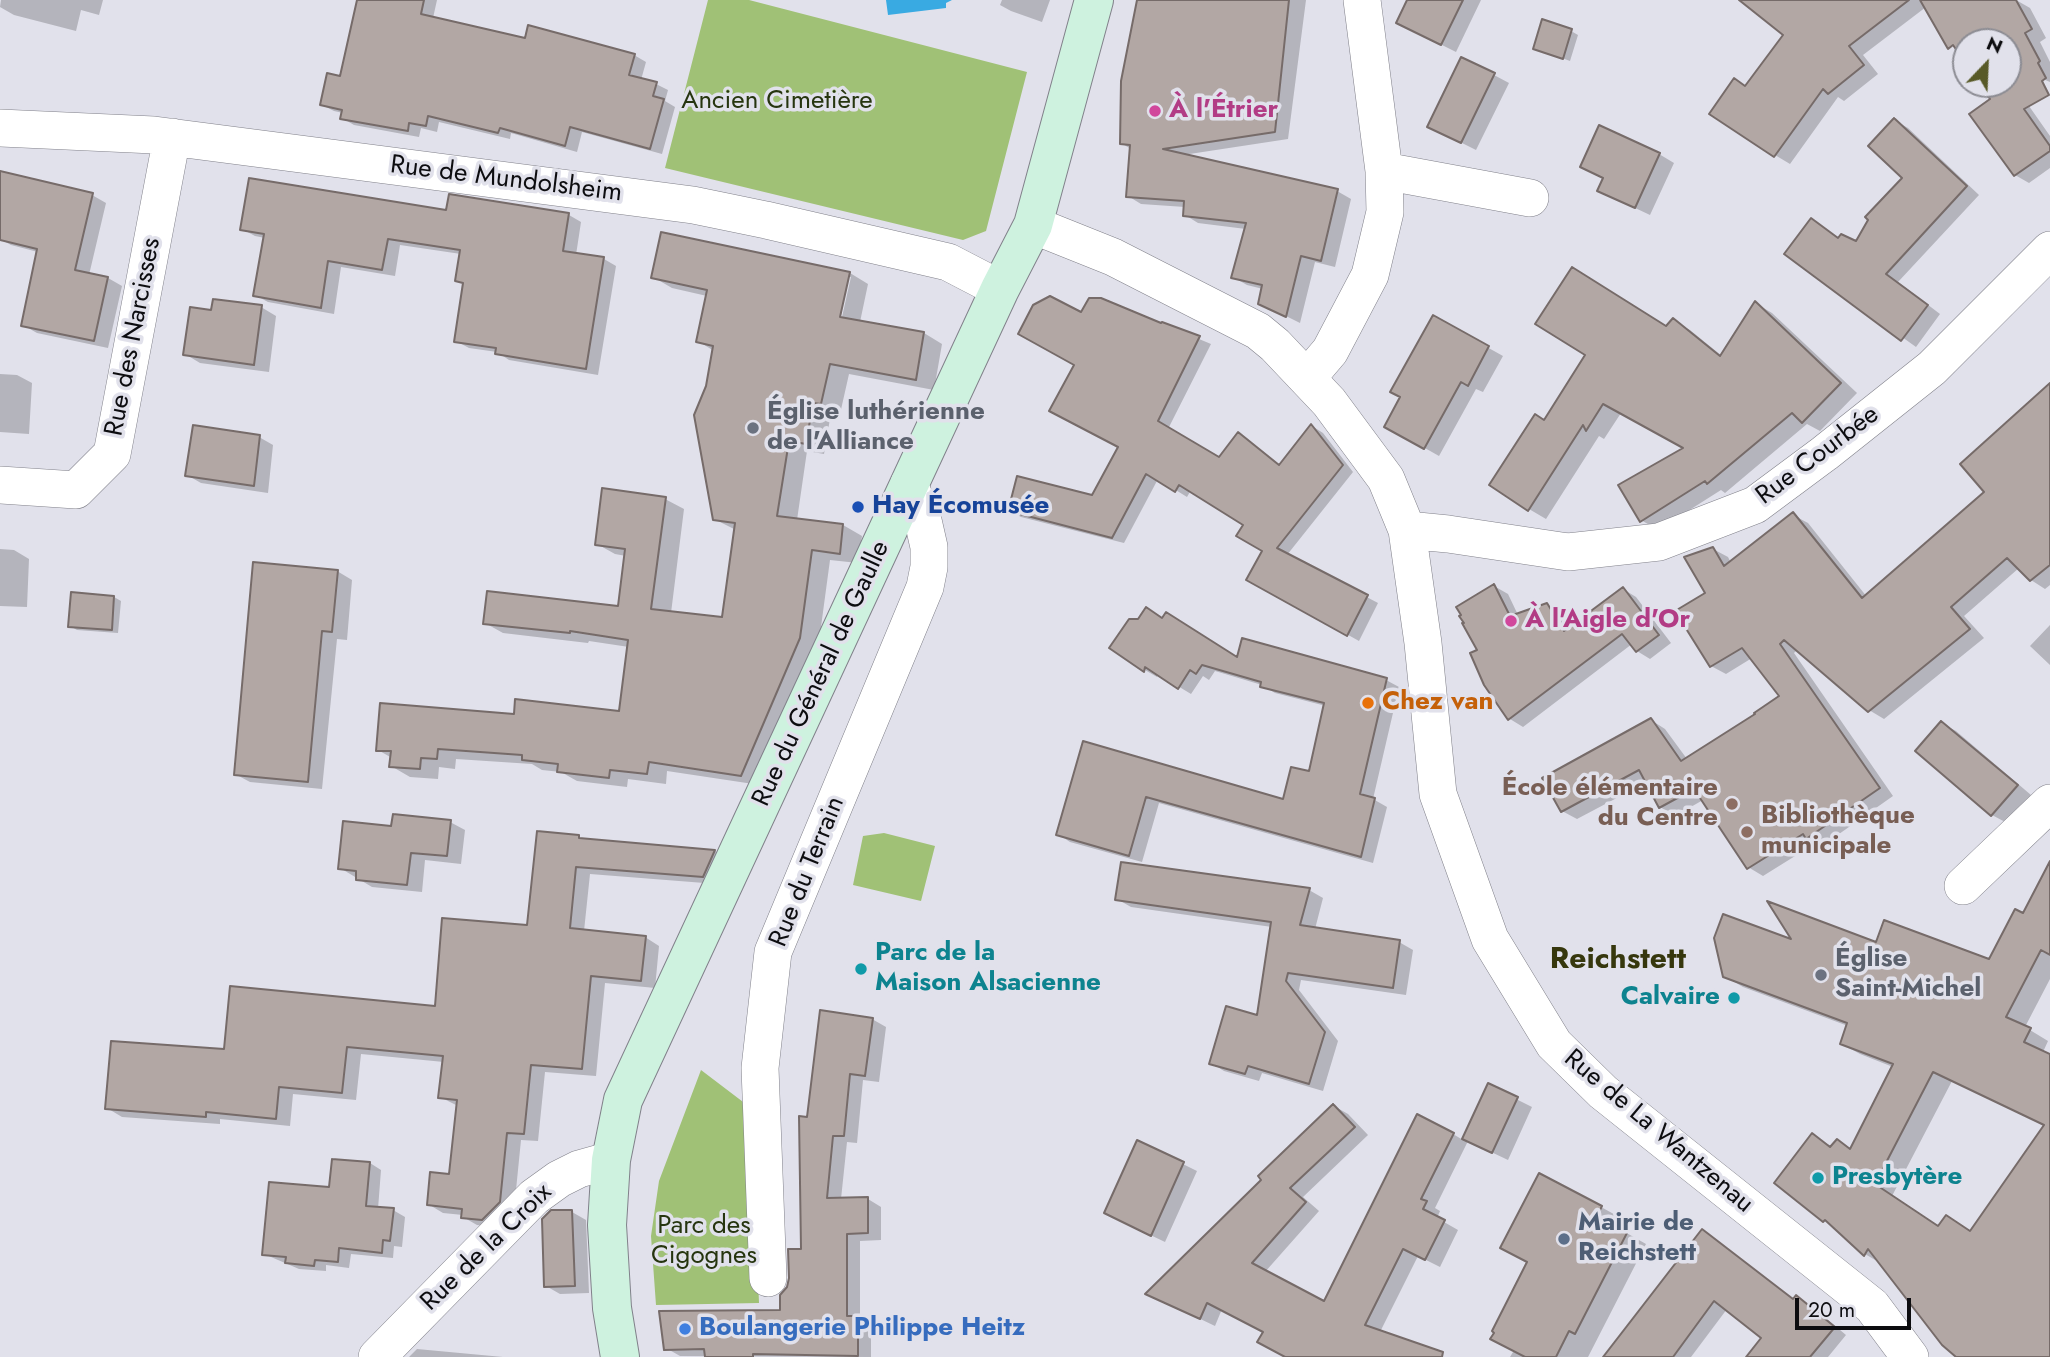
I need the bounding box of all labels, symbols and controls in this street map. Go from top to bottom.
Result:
north arrow [1952,28,2022,98]
text: N [1982,30,2007,60]
park label: Ancien Cimetière [681,86,873,118]
place label: À l'Étrier [1169,95,1278,127]
marker: À l'Étrier [1147,103,1163,119]
street label: Rue de Mundolsheim [388,150,624,210]
street label: Rue des Narcisses [100,235,168,439]
place label: Église luthérienne de l'Alliance [767,397,985,458]
street label: Rue Courbée [1750,400,1886,512]
marker: Église luthérienne de l'Alliance [745,420,761,436]
place label: Hay Écomusée [872,491,1049,523]
marker: Hay Écomusée [850,499,866,515]
street label: Rue du Général de Gaulle [747,536,897,812]
place label: À l'Aigle d'Or [1525,605,1690,637]
marker: À l'Aigle d'Or [1503,613,1519,629]
place label: Chez van [1382,687,1494,719]
marker: Chez van [1360,695,1376,711]
place label: École élémentaire du Centre [1502,773,1718,834]
street label: Rue du Terrain [764,792,852,952]
marker: École élémentaire du Centre [1724,796,1740,812]
place label: Bibliothèque municipale [1761,801,1915,862]
marker: Bibliothèque municipale [1739,824,1755,840]
place label: Parc de la Maison Alsacienne [875,938,1101,1000]
district label: Reichstett [1550,943,1686,979]
place label: Église Saint-Michel [1835,944,1981,1006]
marker: Parc de la Maison Alsacienne [853,961,869,977]
marker: Église Saint-Michel [1813,967,1829,983]
place label: Calvaire [1621,982,1720,1014]
marker: Calvaire [1726,990,1742,1006]
street label: Rue de La Wantzenau [1557,1044,1759,1220]
place label: Presbytère [1832,1162,1962,1194]
marker: Presbytère [1810,1170,1826,1186]
street label: Rue de la Croix [415,1178,559,1318]
place label: Mairie de Reichstett [1578,1208,1696,1270]
park label: Parc des Cigognes [651,1211,757,1272]
marker: Mairie de Reichstett [1556,1231,1572,1247]
scale bar [1798,1284,1913,1328]
text: 20 m [1808,1295,1855,1325]
place label: Boulangerie Philippe Heitz [699,1313,1025,1345]
marker: Boulangerie Philippe Heitz [677,1321,693,1337]

